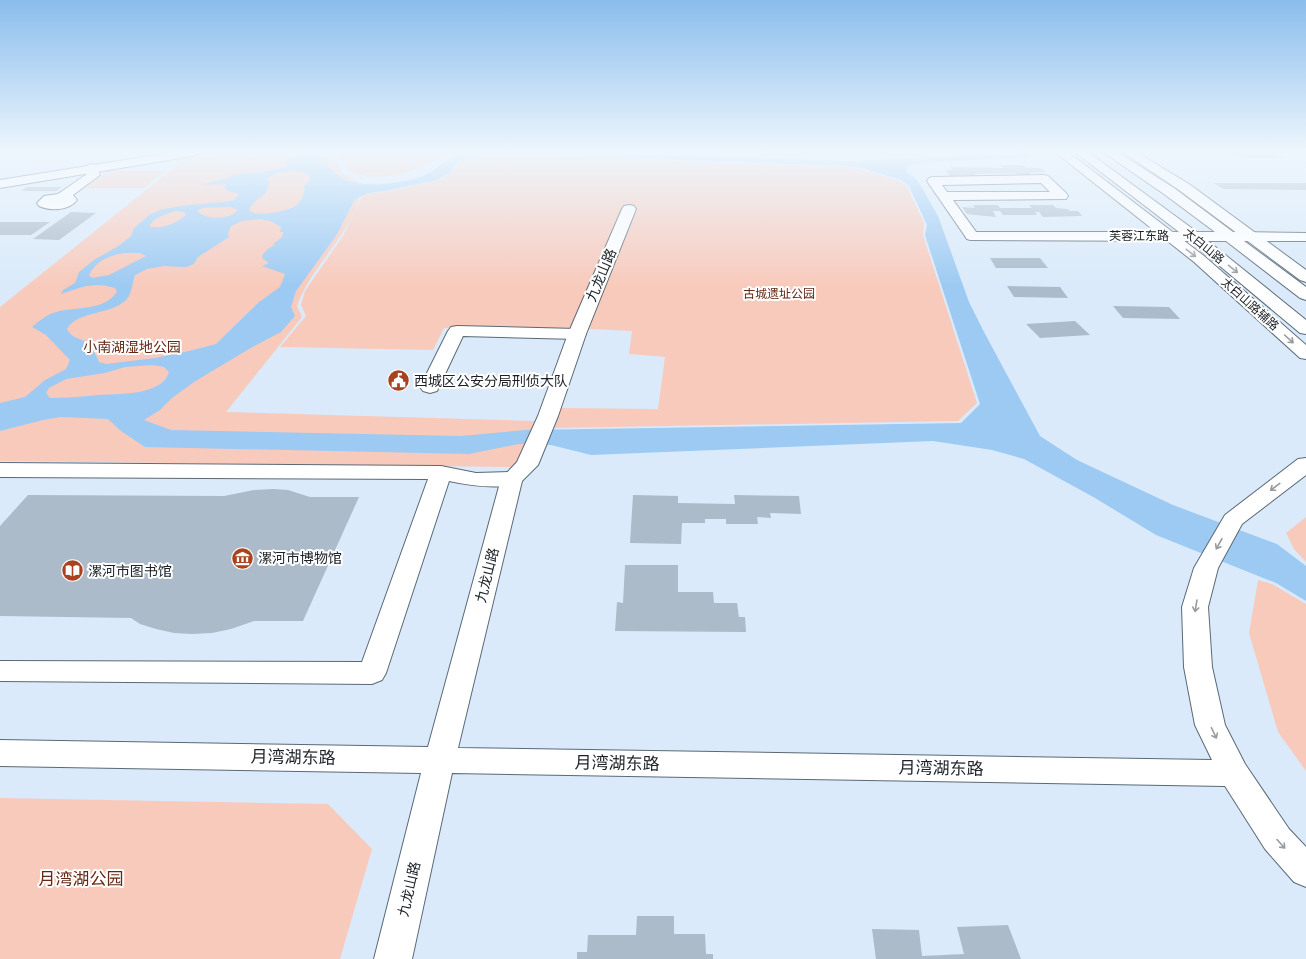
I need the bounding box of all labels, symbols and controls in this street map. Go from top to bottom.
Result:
street label: 太白山路 [1181,225,1227,267]
street label: 芙蓉江东路 [1109,229,1169,243]
street label: 九龙山路 [583,246,620,304]
one-way arrow [1186,249,1197,257]
one-way arrow [1228,265,1239,274]
street label: 太白山路辅路 [1219,275,1281,333]
park label: 古城遗址公园 [743,287,815,301]
one-way arrow [1284,334,1294,343]
park label: 小南湖湿地公园 [83,339,181,356]
public building icon: 西城区公安分局刑侦大队 [385,368,411,394]
place label: 西城区公安分局刑侦大队 [414,373,568,390]
one-way arrow [1270,483,1281,492]
one-way arrow [1215,538,1223,550]
museum icon: 漯河市博物馆 [230,545,256,571]
street label: 九龙山路 [472,546,503,604]
place label: 漯河市博物馆 [258,550,342,567]
library icon: 漯河市图书馆 [60,558,86,584]
place label: 漯河市图书馆 [88,563,172,580]
one-way arrow [1192,599,1200,612]
one-way arrow [1211,727,1218,739]
street label: 月湾湖东路 [250,746,336,768]
street label: 月湾湖东路 [574,752,660,774]
street label: 月湾湖东路 [898,757,984,779]
one-way arrow [1277,839,1286,849]
street label: 九龙山路 [395,860,424,918]
park label: 月湾湖公园 [39,869,124,889]

